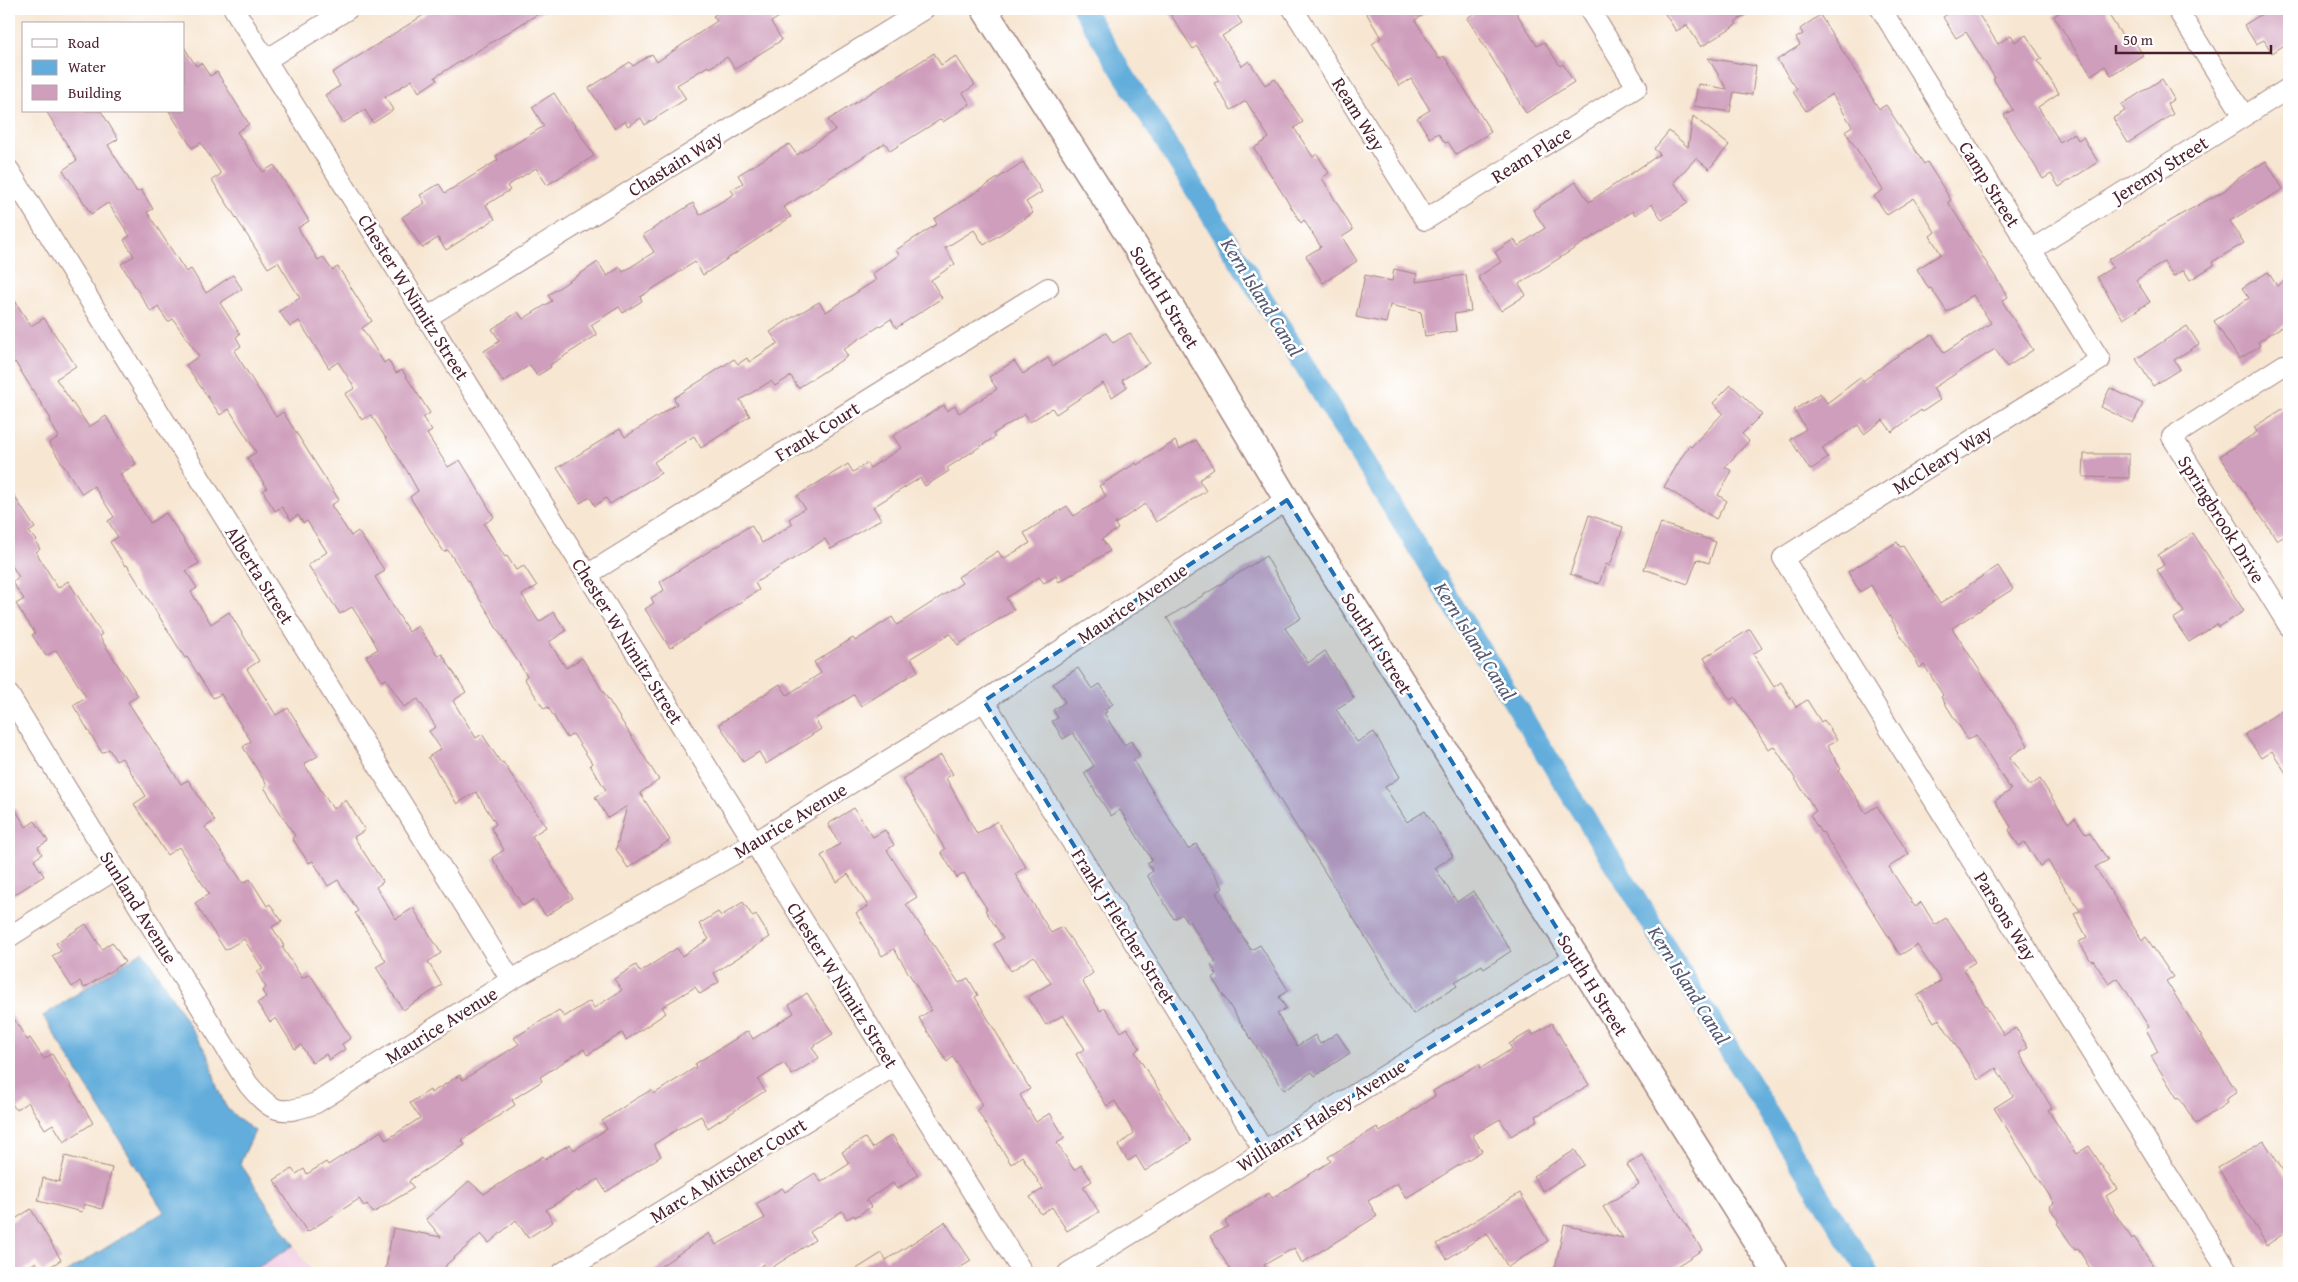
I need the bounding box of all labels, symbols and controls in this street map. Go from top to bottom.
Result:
legend [22,22,185,112]
scale bar [2116,22,2270,54]
text: 50 m [2123,29,2154,50]
text: Road [68,32,99,53]
text: Water [68,56,106,77]
street label: Ream Way [1325,72,1393,157]
text: Building [68,82,122,103]
street label: Ream Place [1485,118,1577,190]
street label: Chastain Way [622,122,728,203]
street label: Jeremy Street [2105,128,2214,211]
street label: Camp Street [1952,135,2028,233]
street label: Chester W Nimitz Street [351,208,477,386]
water label: Kern Island Canal [1214,231,1310,362]
street label: South H Street [1123,240,1207,354]
street label: Frank Court [769,394,865,468]
street label: McCleary Way [1887,417,1998,501]
street label: Springbrook Drive [2171,450,2273,588]
street label: Alberta Street [219,520,302,630]
street label: Chester W Nimitz Street [565,552,691,730]
street label: Maurice Avenue [1071,556,1193,650]
water label: Kern Island Canal [1427,575,1523,706]
street label: South H Street [1334,587,1420,700]
street label: Maurice Avenue [728,775,852,865]
street label: Frank J Fletcher Street [1065,843,1183,1009]
street label: Sunland Avenue [93,845,185,969]
street label: Parsons Way [1967,866,2045,966]
street label: Chester W Nimitz Street [780,896,906,1074]
water label: Kern Island Canal [1641,919,1737,1050]
street label: South H Street [1550,929,1636,1042]
street label: Maurice Avenue [379,979,503,1071]
street label: William F Halsey Avenue [1231,1051,1411,1179]
street label: Marc A Mitscher Court [644,1110,812,1230]

